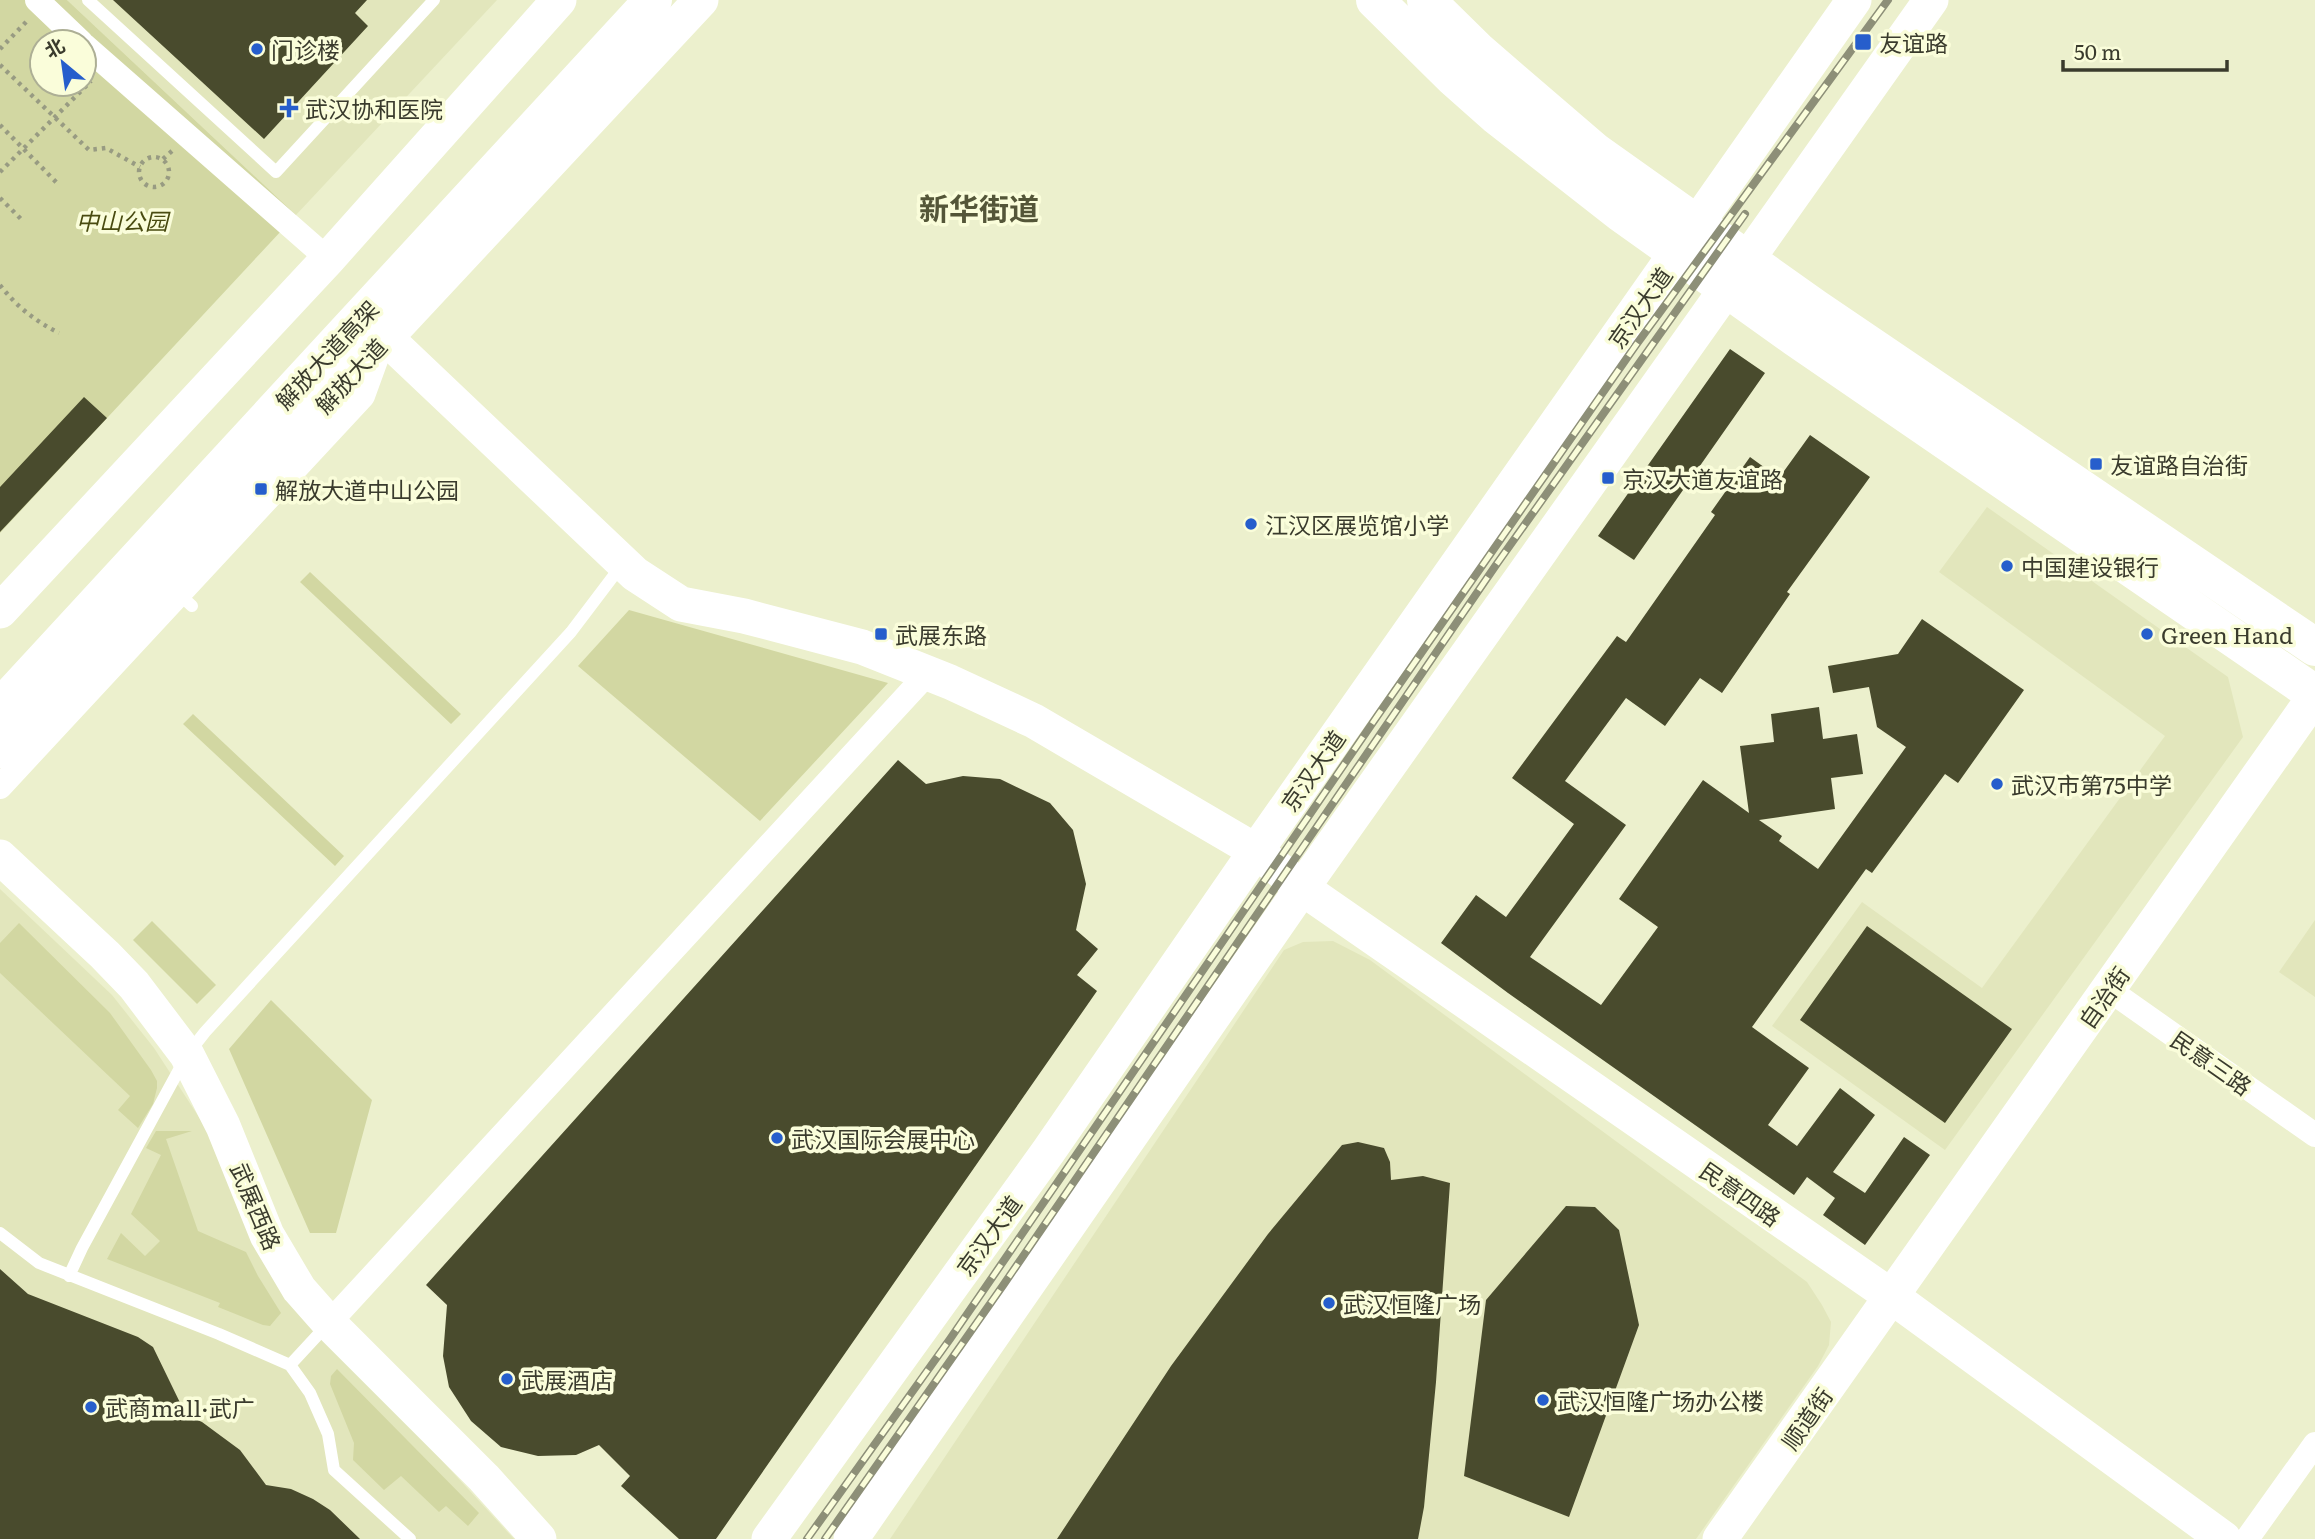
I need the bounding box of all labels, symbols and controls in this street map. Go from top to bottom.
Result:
place label: 友谊路 [1879,25,1948,59]
north arrow [28,28,98,98]
scale bar [2063,28,2228,72]
text: 北 [39,30,69,64]
place label: 门诊楼 [271,32,340,66]
marker: 友谊路 [1853,32,1873,52]
text: 50 m [2074,35,2121,66]
marker: 门诊楼 [249,41,265,57]
place label: 武汉协和医院 [305,91,443,125]
marker: 武汉协和医院 [279,98,299,118]
district label: 新华街道 [919,185,1039,229]
park label: 中山公园 [76,203,171,237]
street label: 京汉大道 [1599,260,1679,354]
street label: 解放大道高架 [269,294,383,414]
street label: 解放大道 [309,332,391,418]
place label: 友谊路自治街 [2110,447,2248,481]
marker: 友谊路自治街 [2088,456,2104,472]
place label: 京汉大道友谊路 [1622,461,1783,495]
marker: 京汉大道友谊路 [1600,470,1616,486]
place label: 解放大道中山公园 [275,472,459,506]
marker: 解放大道中山公园 [253,481,269,497]
place label: 江汉区展览馆小学 [1265,507,1449,541]
marker: 江汉区展览馆小学 [1243,516,1259,532]
place label: 中国建设银行 [2021,549,2159,583]
marker: 中国建设银行 [1999,558,2015,574]
place label: 武展东路 [895,617,987,651]
place label: Green Hand [2161,617,2293,651]
marker: 武展东路 [873,626,889,642]
marker: Green Hand [2139,626,2155,642]
street label: 京汉大道 [1272,723,1352,817]
place label: 武汉市第75中学 [2011,767,2172,801]
marker: 武汉市第75中学 [1989,776,2005,792]
street label: 自治街 [2069,959,2137,1035]
street label: 民意三路 [2165,1022,2259,1102]
place label: 武汉国际会展中心 [791,1121,975,1155]
marker: 武汉国际会展中心 [769,1130,785,1146]
street label: 民意四路 [1694,1153,1788,1233]
street label: 武展西路 [223,1157,291,1255]
street label: 京汉大道 [947,1188,1029,1282]
place label: 武汉恒隆广场 [1343,1286,1481,1320]
marker: 武汉恒隆广场 [1321,1295,1337,1311]
place label: 武展酒店 [521,1362,613,1396]
marker: 武展酒店 [499,1371,515,1387]
street label: 顺道街 [1772,1380,1840,1456]
place label: 武汉恒隆广场办公楼 [1557,1383,1764,1417]
place label: 武商mall·武广 [105,1390,255,1424]
marker: 武汉恒隆广场办公楼 [1535,1392,1551,1408]
marker: 武商mall·武广 [83,1399,99,1415]

